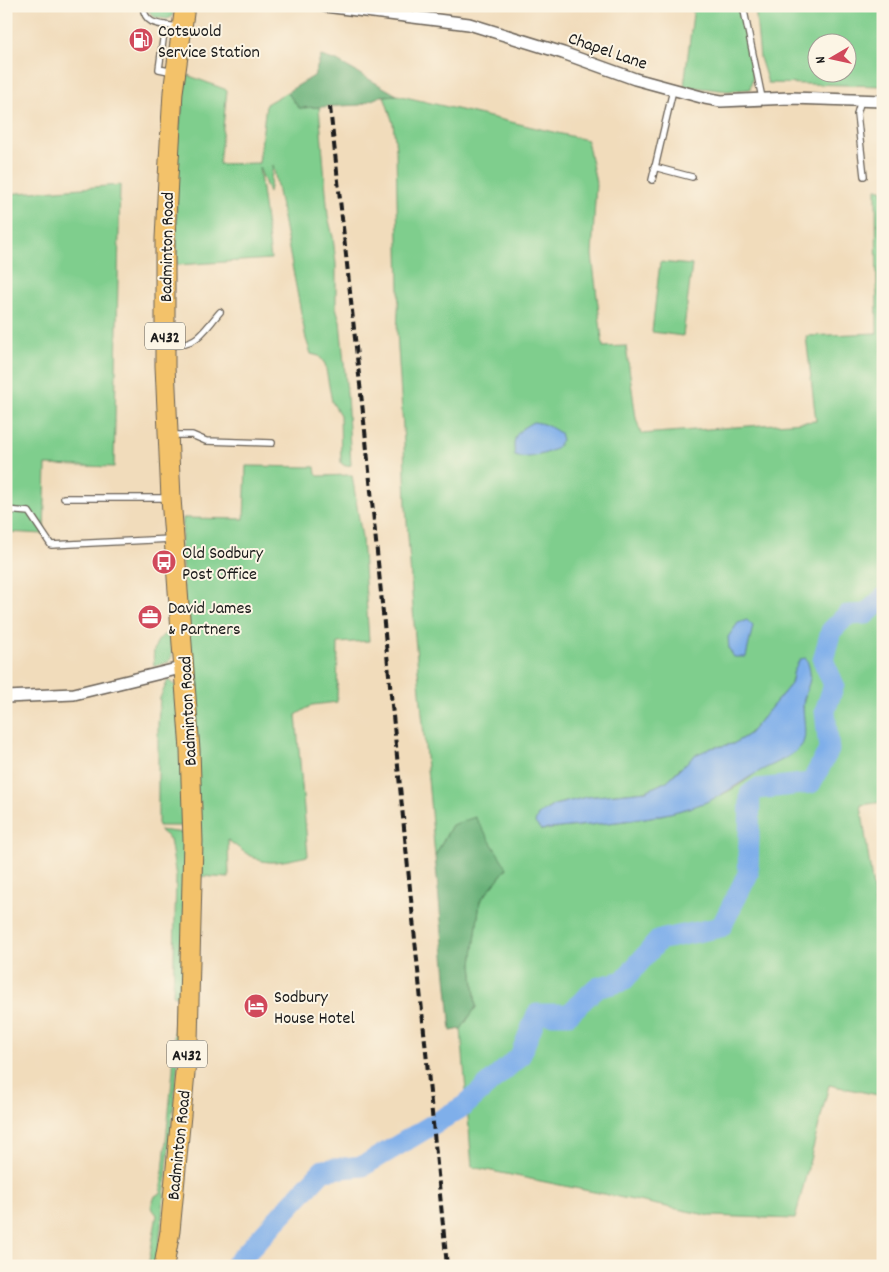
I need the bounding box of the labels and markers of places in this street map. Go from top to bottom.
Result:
place label: Cotswold Service Station [158,20,260,66]
fuel station icon: Cotswold Service Station [128,27,154,53]
place label: Old Sodbury Post Office [182,542,264,588]
bus stop icon: Old Sodbury Post Office [151,549,177,575]
place label: David James & Partners [168,597,252,643]
office icon: David James & Partners [137,604,163,630]
place label: Sodbury House Hotel [274,986,355,1032]
hotel icon: Sodbury House Hotel [243,993,269,1019]

